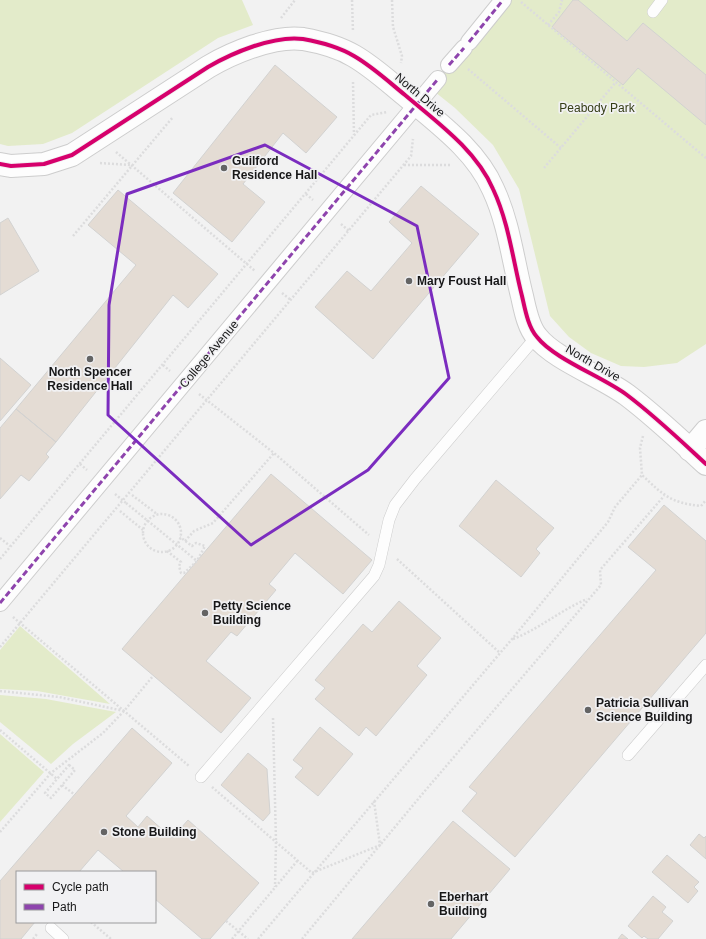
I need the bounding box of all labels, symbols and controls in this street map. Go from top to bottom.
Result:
street label: North Drive [392,70,448,120]
park label: Peabody Park [559,101,636,115]
place label: Guilford Residence Hall [232,154,317,182]
marker: Guilford Residence Hall [219,163,229,173]
place label: Mary Foust Hall [417,274,506,288]
marker: Mary Foust Hall [404,276,414,286]
street label: College Avenue [177,317,242,391]
street label: North Drive [563,342,623,384]
marker: North Spencer Residence Hall [85,354,95,364]
place label: North Spencer Residence Hall [47,365,133,393]
place label: Petty Science Building [213,599,291,627]
marker: Petty Science Building [200,608,210,618]
place label: Patricia Sullivan Science Building [596,696,693,724]
marker: Patricia Sullivan Science Building [583,705,593,715]
place label: Stone Building [112,825,197,839]
marker: Stone Building [99,827,109,837]
legend [16,871,156,923]
text: Cycle path [52,880,109,894]
place label: Eberhart Building [439,890,488,918]
marker: Eberhart Building [426,899,436,909]
text: Path [52,900,77,914]

